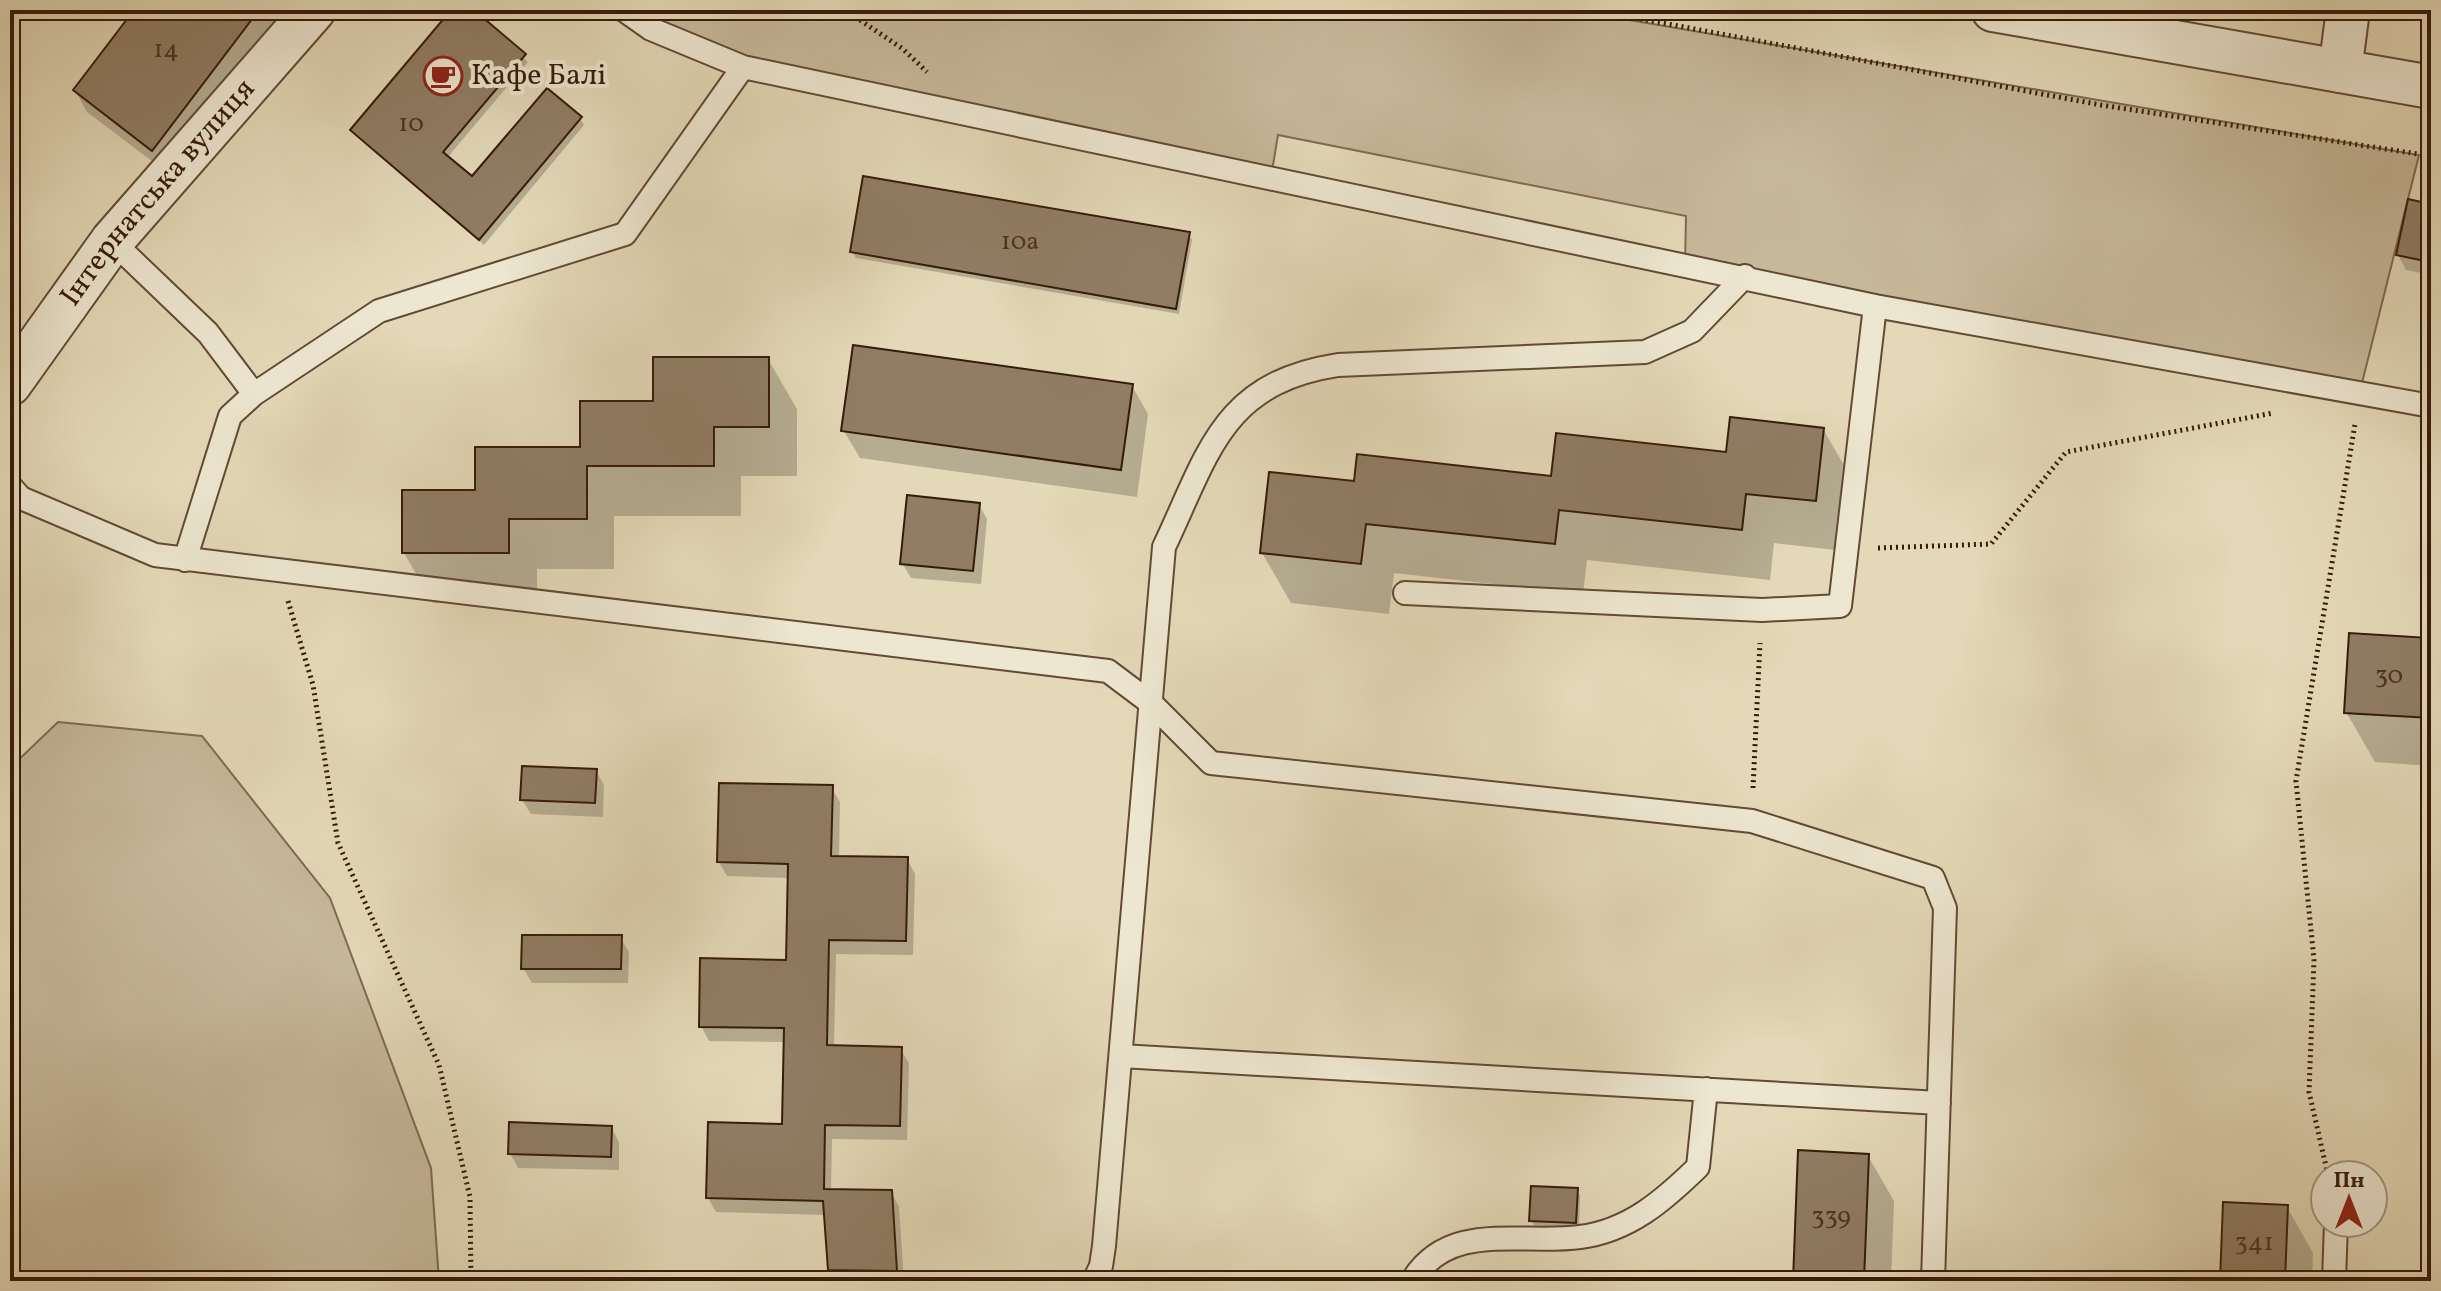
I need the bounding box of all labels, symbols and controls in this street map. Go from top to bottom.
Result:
house number: 14 [153,32,179,68]
cafe icon: Кафе Балі [422,55,464,97]
place label: Кафе Балі [471,55,606,97]
street label: Інтернатська вулиця [51,70,265,315]
house number: 10 [398,106,424,142]
house number: 10а [1001,224,1039,260]
house number: 30 [2375,658,2403,694]
north arrow [2309,1159,2389,1239]
text: Пн [2333,1166,2365,1197]
house number: 339 [1811,1199,1851,1235]
house number: 341 [2235,1225,2273,1261]

